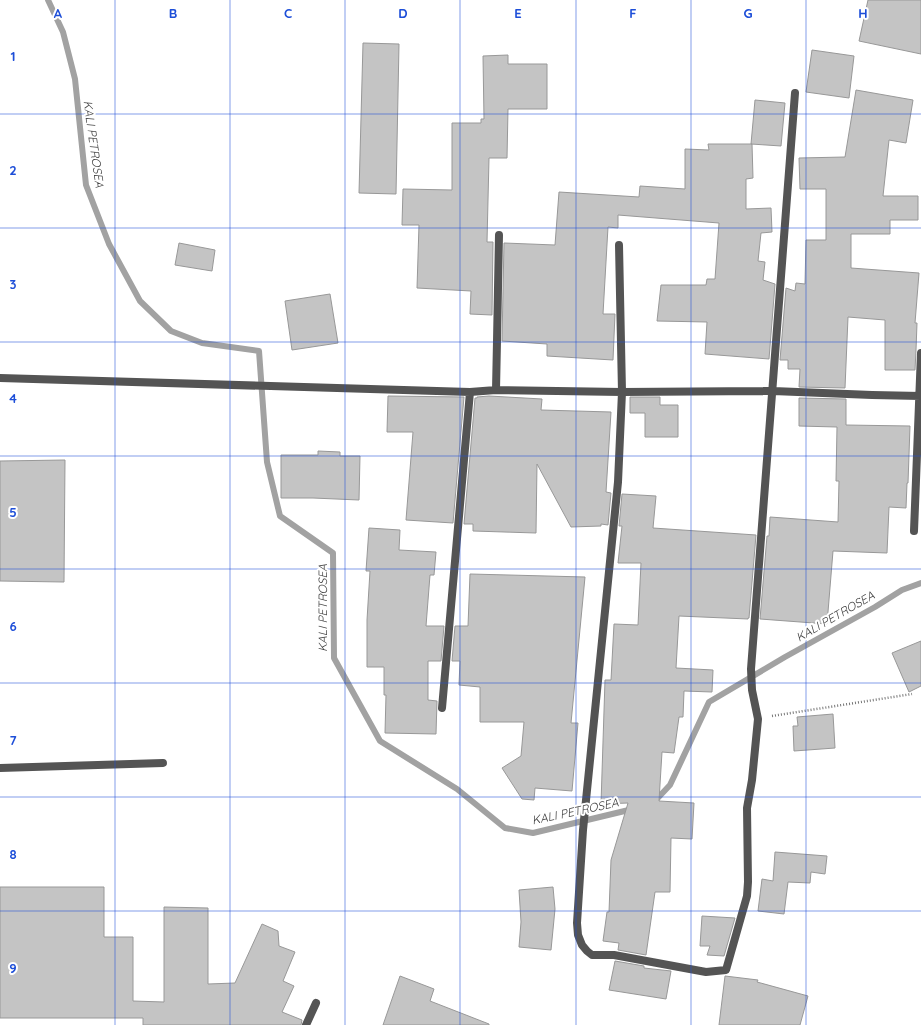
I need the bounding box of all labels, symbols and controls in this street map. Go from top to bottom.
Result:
text: A [54,5,63,21]
text: B [169,5,177,21]
text: C [284,5,292,21]
text: D [398,5,408,21]
text: E [514,5,522,21]
text: F [629,5,637,21]
text: G [743,5,753,21]
text: H [858,5,868,21]
text: 1 [10,48,16,64]
water label: KALI PETROSEA [80,99,108,189]
text: 2 [9,162,17,178]
text: 3 [10,276,17,292]
text: 4 [9,390,17,406]
text: 5 [9,504,17,520]
water label: KALI PETROSEA [315,564,330,652]
water label: KALI PETROSEA [793,587,877,645]
text: 6 [9,618,17,634]
text: 7 [9,732,17,748]
water label: KALI PETROSEA [530,794,620,828]
text: 8 [9,846,17,862]
text: 9 [9,960,17,976]

